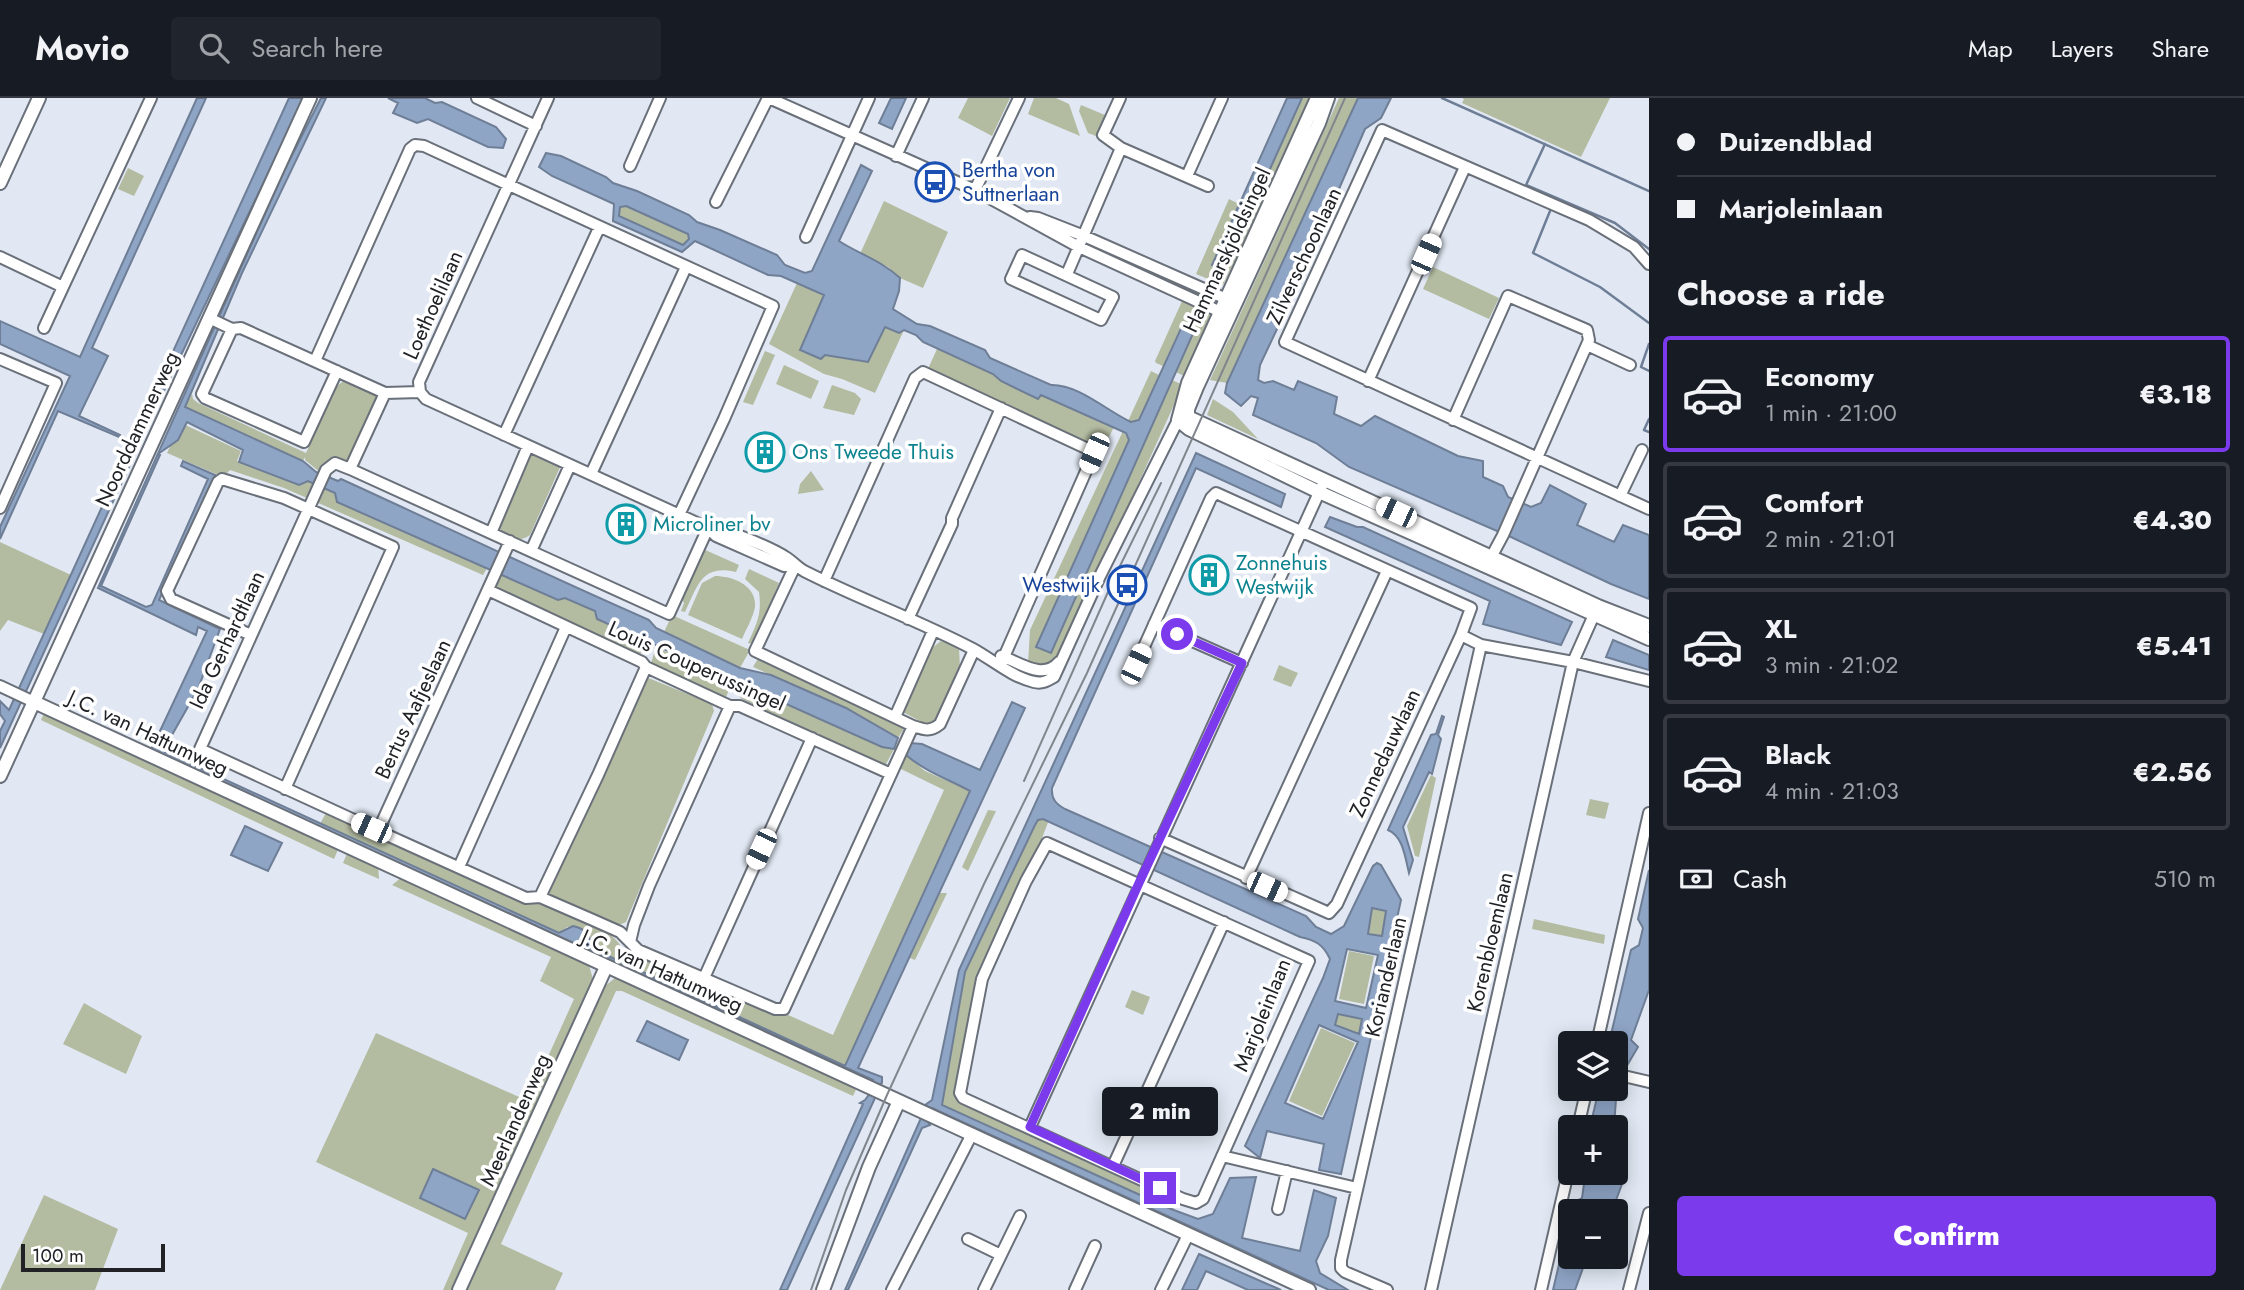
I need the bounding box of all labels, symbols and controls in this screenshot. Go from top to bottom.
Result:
search box [171,17,661,80]
text: Movio [35,25,129,72]
icon: search [195,29,233,67]
text: Search here [251,29,383,67]
text: Map [1968,31,2013,66]
text: Layers [2051,31,2113,66]
text: Share [2151,31,2209,66]
text: Duizendblad [1719,123,1872,161]
place label: Bertha von Suttnerlaan [962,155,1060,209]
bus stop icon: Bertha von Suttnerlaan [914,161,956,203]
street label: Hammarskjöldsingel [1176,163,1278,337]
street label: Zilverschoonlaan [1259,182,1349,330]
text: Marjoleinlaan [1719,190,1883,228]
car [1408,231,1445,277]
street label: Loethoelilaan [396,246,470,364]
text: Choose a ride [1677,271,1885,317]
street label: Noorddammerweg [88,346,186,512]
text: Economy [1765,358,1874,396]
icon: car [1681,363,1744,426]
text: €3.18 [2139,375,2212,413]
text: 1 min · 21:00 [1765,396,1897,430]
car [1076,430,1113,476]
building icon: Ons Tweede Thuis [744,431,786,473]
place label: Ons Tweede Thuis [792,437,954,467]
text: Comfort [1765,484,1863,522]
icon: car [1681,489,1744,552]
car [1373,494,1420,530]
text: €4.30 [2132,501,2212,539]
building icon: Microliner bv [605,503,647,545]
place label: Microliner bv [653,509,771,539]
text: 2 min · 21:01 [1765,522,1896,556]
place label: Zonnehuis Westwijk [1236,548,1327,602]
building icon: Zonnehuis Westwijk [1188,554,1230,596]
bus stop icon: Westwijk [1106,564,1148,606]
street label: Ida Gerhardtlaan [182,566,272,714]
place label: Westwijk [1022,570,1101,600]
text: XL [1765,610,1797,648]
street label: Louis Couperussingel [604,613,790,719]
icon: car [1681,615,1744,678]
route start [1161,618,1193,650]
text: €5.41 [2136,627,2212,665]
street label: Bertus Aafjeslaan [367,634,459,784]
car [1118,641,1155,687]
text: 3 min · 21:02 [1765,648,1898,682]
street label: J.C. van Hattumweg [60,681,233,783]
street label: Zonnedauwlaan [1342,684,1428,822]
text: Black [1765,736,1831,774]
icon: car [1681,741,1744,804]
text: €2.56 [2133,753,2212,791]
text: 4 min · 21:03 [1765,774,1899,808]
car [348,810,395,846]
car [743,826,780,872]
icon: cash [1677,860,1715,898]
text: Cash [1733,860,1787,898]
text: 510 m [2154,862,2216,896]
car [1244,869,1291,905]
street label: Korenbloemlaan [1459,869,1521,1015]
street label: Korianderlaan [1358,914,1414,1040]
street label: J.C. van Hattumweg [574,921,748,1020]
street label: Marjoleinlaan [1226,954,1298,1076]
map controls [1558,1031,1628,1269]
button: layers [1558,1031,1628,1101]
street label: Meerlandenweg [472,1049,558,1191]
callout: 2 min [1102,1086,1218,1136]
text: 2 min [1129,1094,1191,1128]
button: + [1558,1115,1628,1185]
route end [1144,1172,1176,1204]
button: Confirm [1677,1196,2216,1276]
button: − [1558,1199,1628,1269]
scale bar [21,1241,164,1273]
text: 100 m [32,1242,84,1269]

